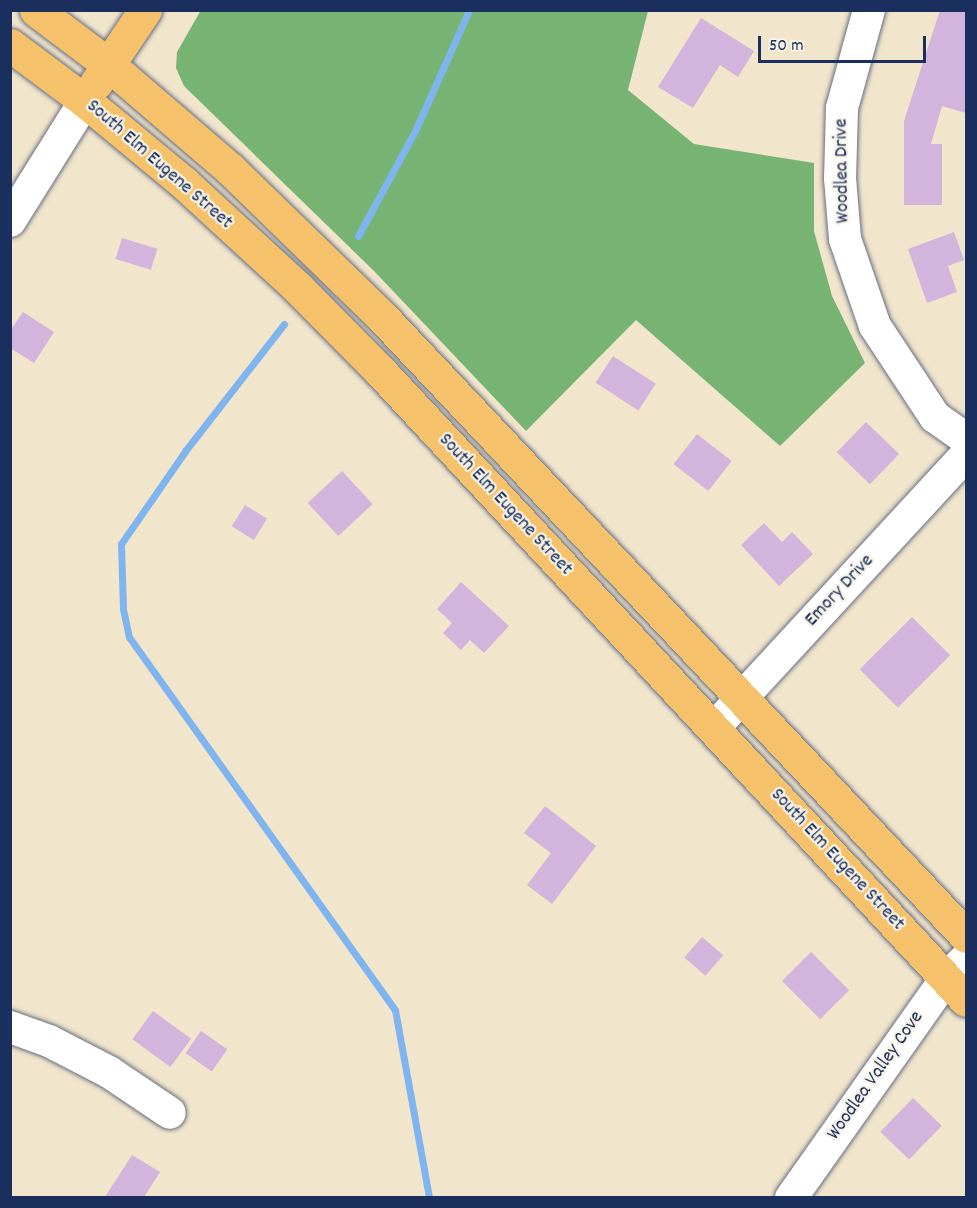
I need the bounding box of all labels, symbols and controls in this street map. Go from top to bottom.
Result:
scale bar [761,24,929,62]
text: 50 m [769,34,804,59]
street label: South Elm Eugene Street [81,95,237,235]
street label: Woodlea Drive [830,118,856,224]
street label: South Elm Eugene Street [433,429,577,581]
street label: Emory Drive [800,550,880,632]
street label: South Elm Eugene Street [765,784,909,936]
street label: Woodlea Valley Cove [823,1007,929,1145]

